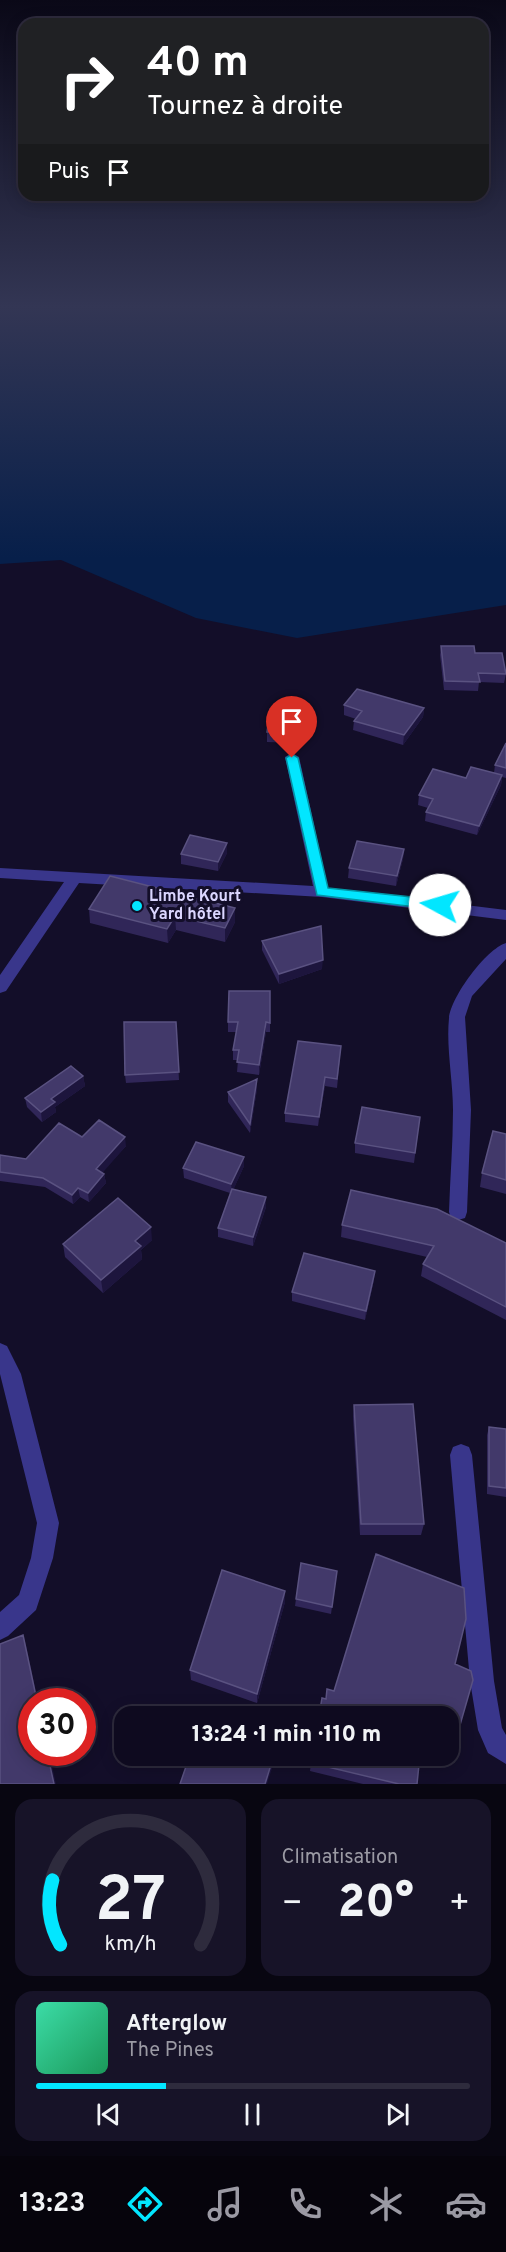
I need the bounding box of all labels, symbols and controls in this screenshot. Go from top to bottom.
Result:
text: 40 m [147,38,249,91]
icon: right [48,42,126,120]
text: Tournez à droite [147,90,343,124]
icon: arrive [102,156,135,189]
text: Puis [48,159,90,186]
pin [266,696,317,758]
icon: arrive [275,705,308,738]
position arrow [408,873,472,937]
place label: Limbe Kourt Yard hôtel [149,887,241,925]
marker: Limbe Kourt Yard hôtel [130,899,144,913]
speed limit sign: 30 [18,1688,96,1766]
text: 13:24 · 1 min · 110 m [192,1722,381,1749]
text: Climatisation [282,1845,398,1871]
text: 27 [95,1864,166,1943]
text: 20° [338,1876,414,1933]
text: − [282,1884,303,1926]
text: + [449,1884,470,1926]
text: km/h [104,1931,156,1958]
text: Afterglow [126,2011,227,2038]
text: The Pines [126,2038,214,2064]
icon: previous [92,2098,125,2131]
icon: pause [236,2098,269,2131]
icon: next [381,2098,414,2131]
icon: directions [124,2183,166,2225]
icon: music [204,2183,246,2225]
icon: phone [284,2183,326,2225]
icon: climate [365,2183,407,2225]
icon: car [445,2183,487,2225]
text: 13:23 [19,2187,85,2221]

